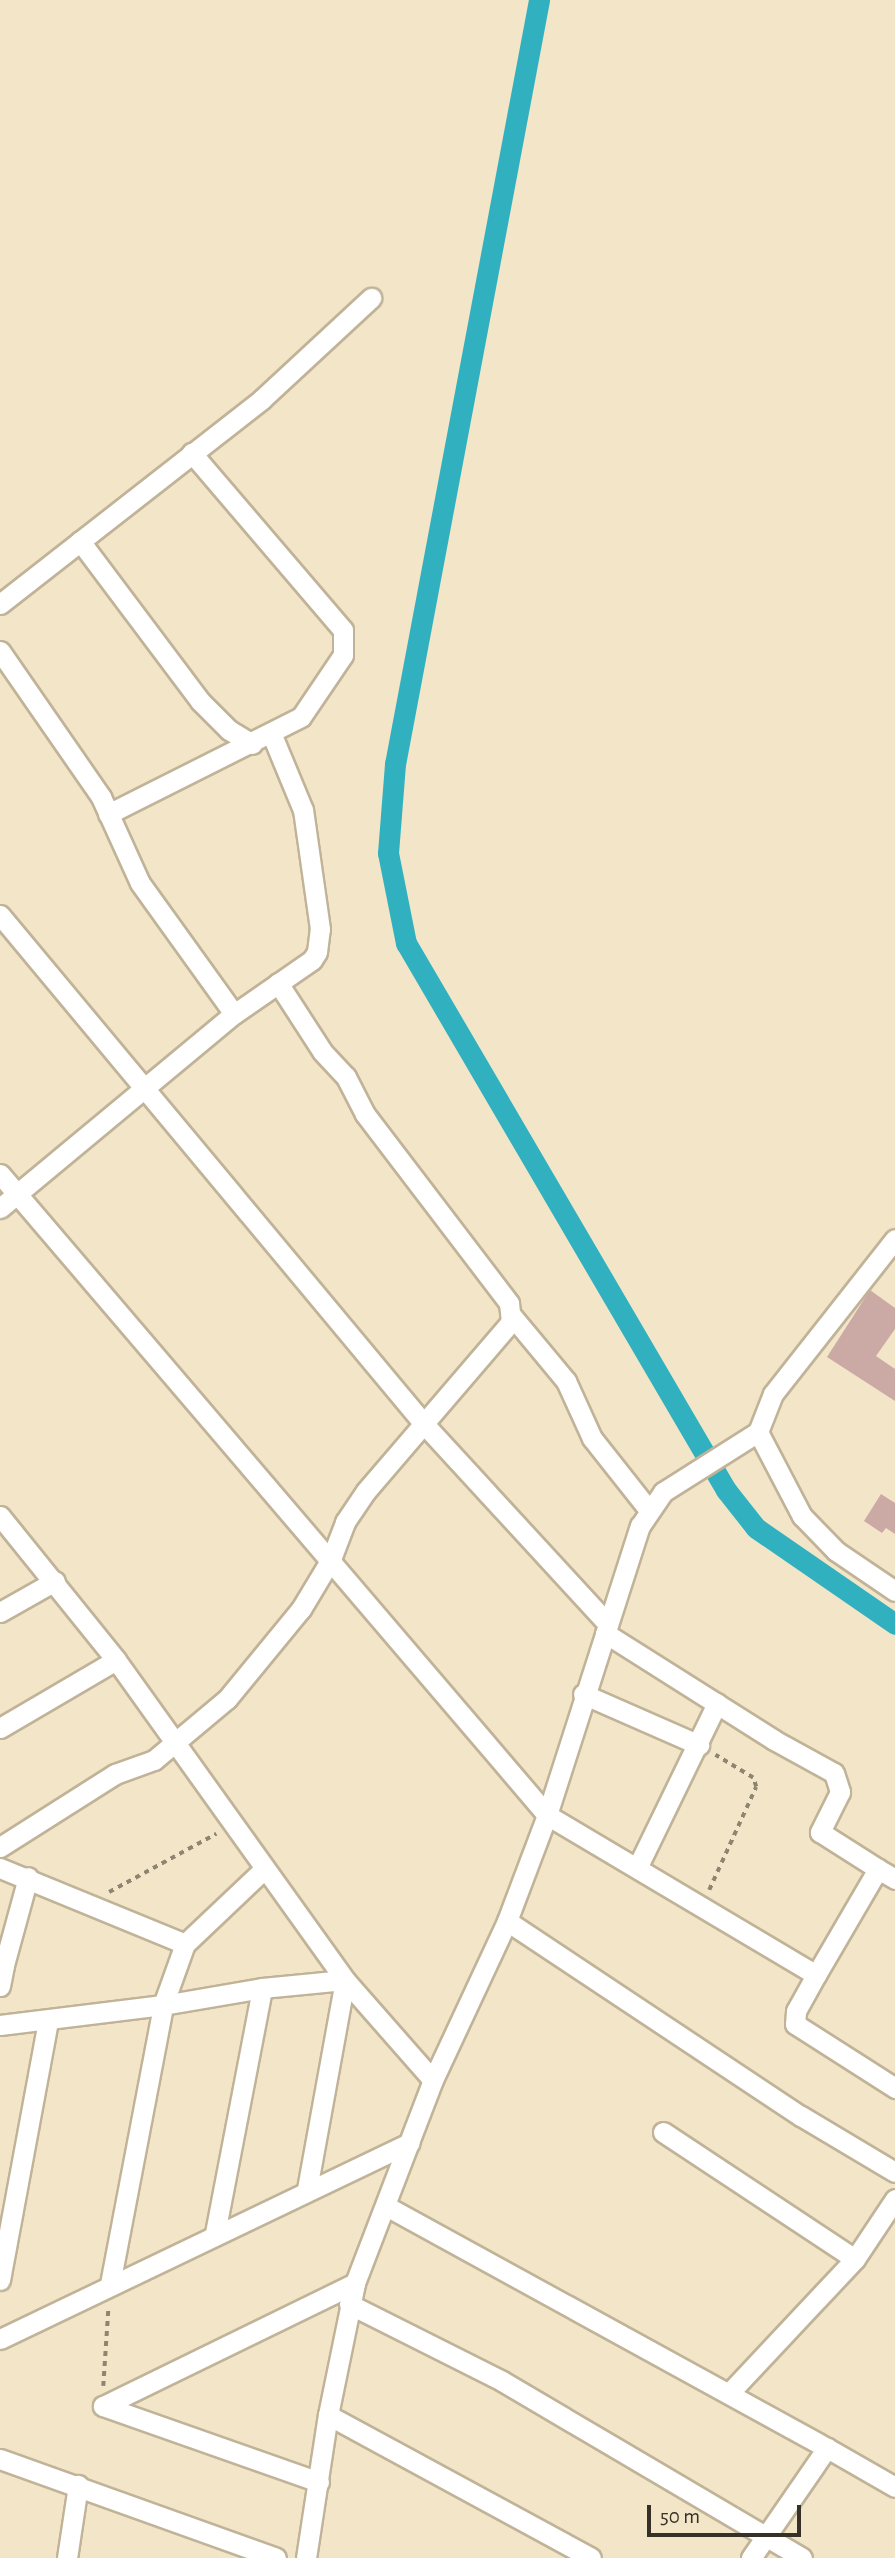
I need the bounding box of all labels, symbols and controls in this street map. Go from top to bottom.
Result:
scale bar [650,2492,804,2536]
text: 50 m [660,2506,700,2527]

